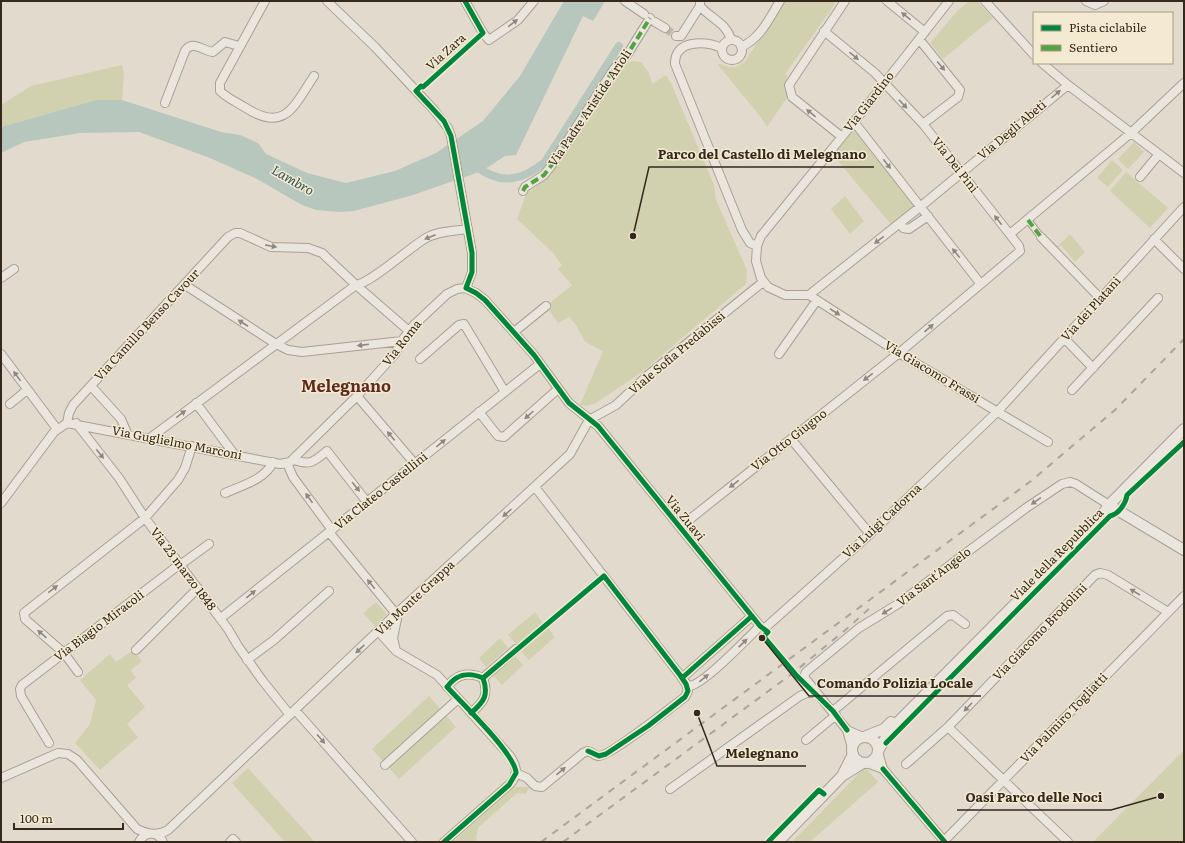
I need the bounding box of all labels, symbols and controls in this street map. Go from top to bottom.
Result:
one-way arrow [900,12,911,21]
legend [1033,12,1173,64]
text: Pista ciclabile [1069,18,1147,36]
one-way arrow [508,19,519,27]
street label: Via Zara [421,28,470,74]
text: Sentiero [1069,38,1117,56]
street label: Via Padre Aristide Arioli [543,45,635,170]
one-way arrow [849,51,859,60]
one-way arrow [936,60,945,71]
street label: Via Giardino [839,67,898,136]
one-way arrow [1051,90,1062,99]
street label: Via Degli Abeti [973,95,1050,163]
one-way arrow [899,99,908,109]
one-way arrow [806,108,817,117]
street label: Via Dei Pini [928,133,983,196]
callout: Parco del Castello di Melegnano [649,142,874,167]
text: Parco del Castello di Melegnano [658,144,866,163]
one-way arrow [882,158,891,169]
water label: Lambro [269,160,318,199]
one-way arrow [994,214,1003,225]
one-way arrow [424,234,436,240]
one-way arrow [873,235,884,244]
one-way arrow [265,244,277,250]
one-way arrow [952,247,960,258]
street label: Via Camillo Benso Cavour [89,264,203,384]
street label: Via dei Platani [1056,272,1124,345]
street label: Viale Sofia Predabissi [624,306,729,398]
one-way arrow [829,308,841,315]
street label: Via Roma [377,315,426,370]
one-way arrow [237,319,249,326]
one-way arrow [923,323,934,332]
street label: Via Giacomo Frassi [881,335,984,407]
one-way arrow [357,342,369,348]
one-way arrow [13,370,21,381]
district label: Melegnano [301,373,391,397]
one-way arrow [863,373,874,382]
street label: Via Otto Giugno [747,404,830,475]
one-way arrow [176,410,187,418]
one-way arrow [524,410,534,420]
street label: Via Guglielmo Marconi [111,421,244,463]
one-way arrow [387,431,396,442]
one-way arrow [435,439,446,448]
street label: Via Clateo Castellini [330,447,431,533]
one-way arrow [96,448,105,459]
street label: Via Luigi Cadorna [838,478,925,562]
one-way arrow [728,480,739,489]
one-way arrow [351,482,360,493]
street label: Via Zuavi [662,491,710,544]
one-way arrow [305,493,313,504]
one-way arrow [1031,497,1042,505]
street label: Viale della Repubblica [1006,503,1107,605]
one-way arrow [502,508,511,517]
street label: Via 23 marzo 1848 [146,523,221,614]
street label: Via Sant'Angelo [892,542,974,610]
street label: Via Monte Grappa [370,555,459,639]
one-way arrow [366,579,375,590]
street label: Via Giacomo Brodolini [988,579,1091,684]
one-way arrow [47,585,58,593]
street label: Via Biagio Miracoli [50,585,147,665]
one-way arrow [1129,588,1141,595]
one-way arrow [246,590,257,599]
one-way arrow [881,608,892,615]
one-way arrow [37,630,47,639]
one-way arrow [738,638,748,648]
one-way arrow [355,644,365,654]
street label: Via Palmiro Togliatti [1015,668,1111,766]
callout: Comando Polizia Locale [809,671,981,696]
one-way arrow [699,673,709,682]
text: Comando Polizia Locale [817,673,973,692]
one-way arrow [963,702,973,712]
one-way arrow [316,734,326,744]
callout: Melegnano [717,741,806,766]
text: Melegnano [725,743,799,762]
one-way arrow [556,767,566,776]
callout: Oasi Parco delle Noci [957,785,1111,810]
text: Oasi Parco delle Noci [965,787,1103,806]
scale bar [14,805,123,831]
text: 100 m [20,809,53,827]

